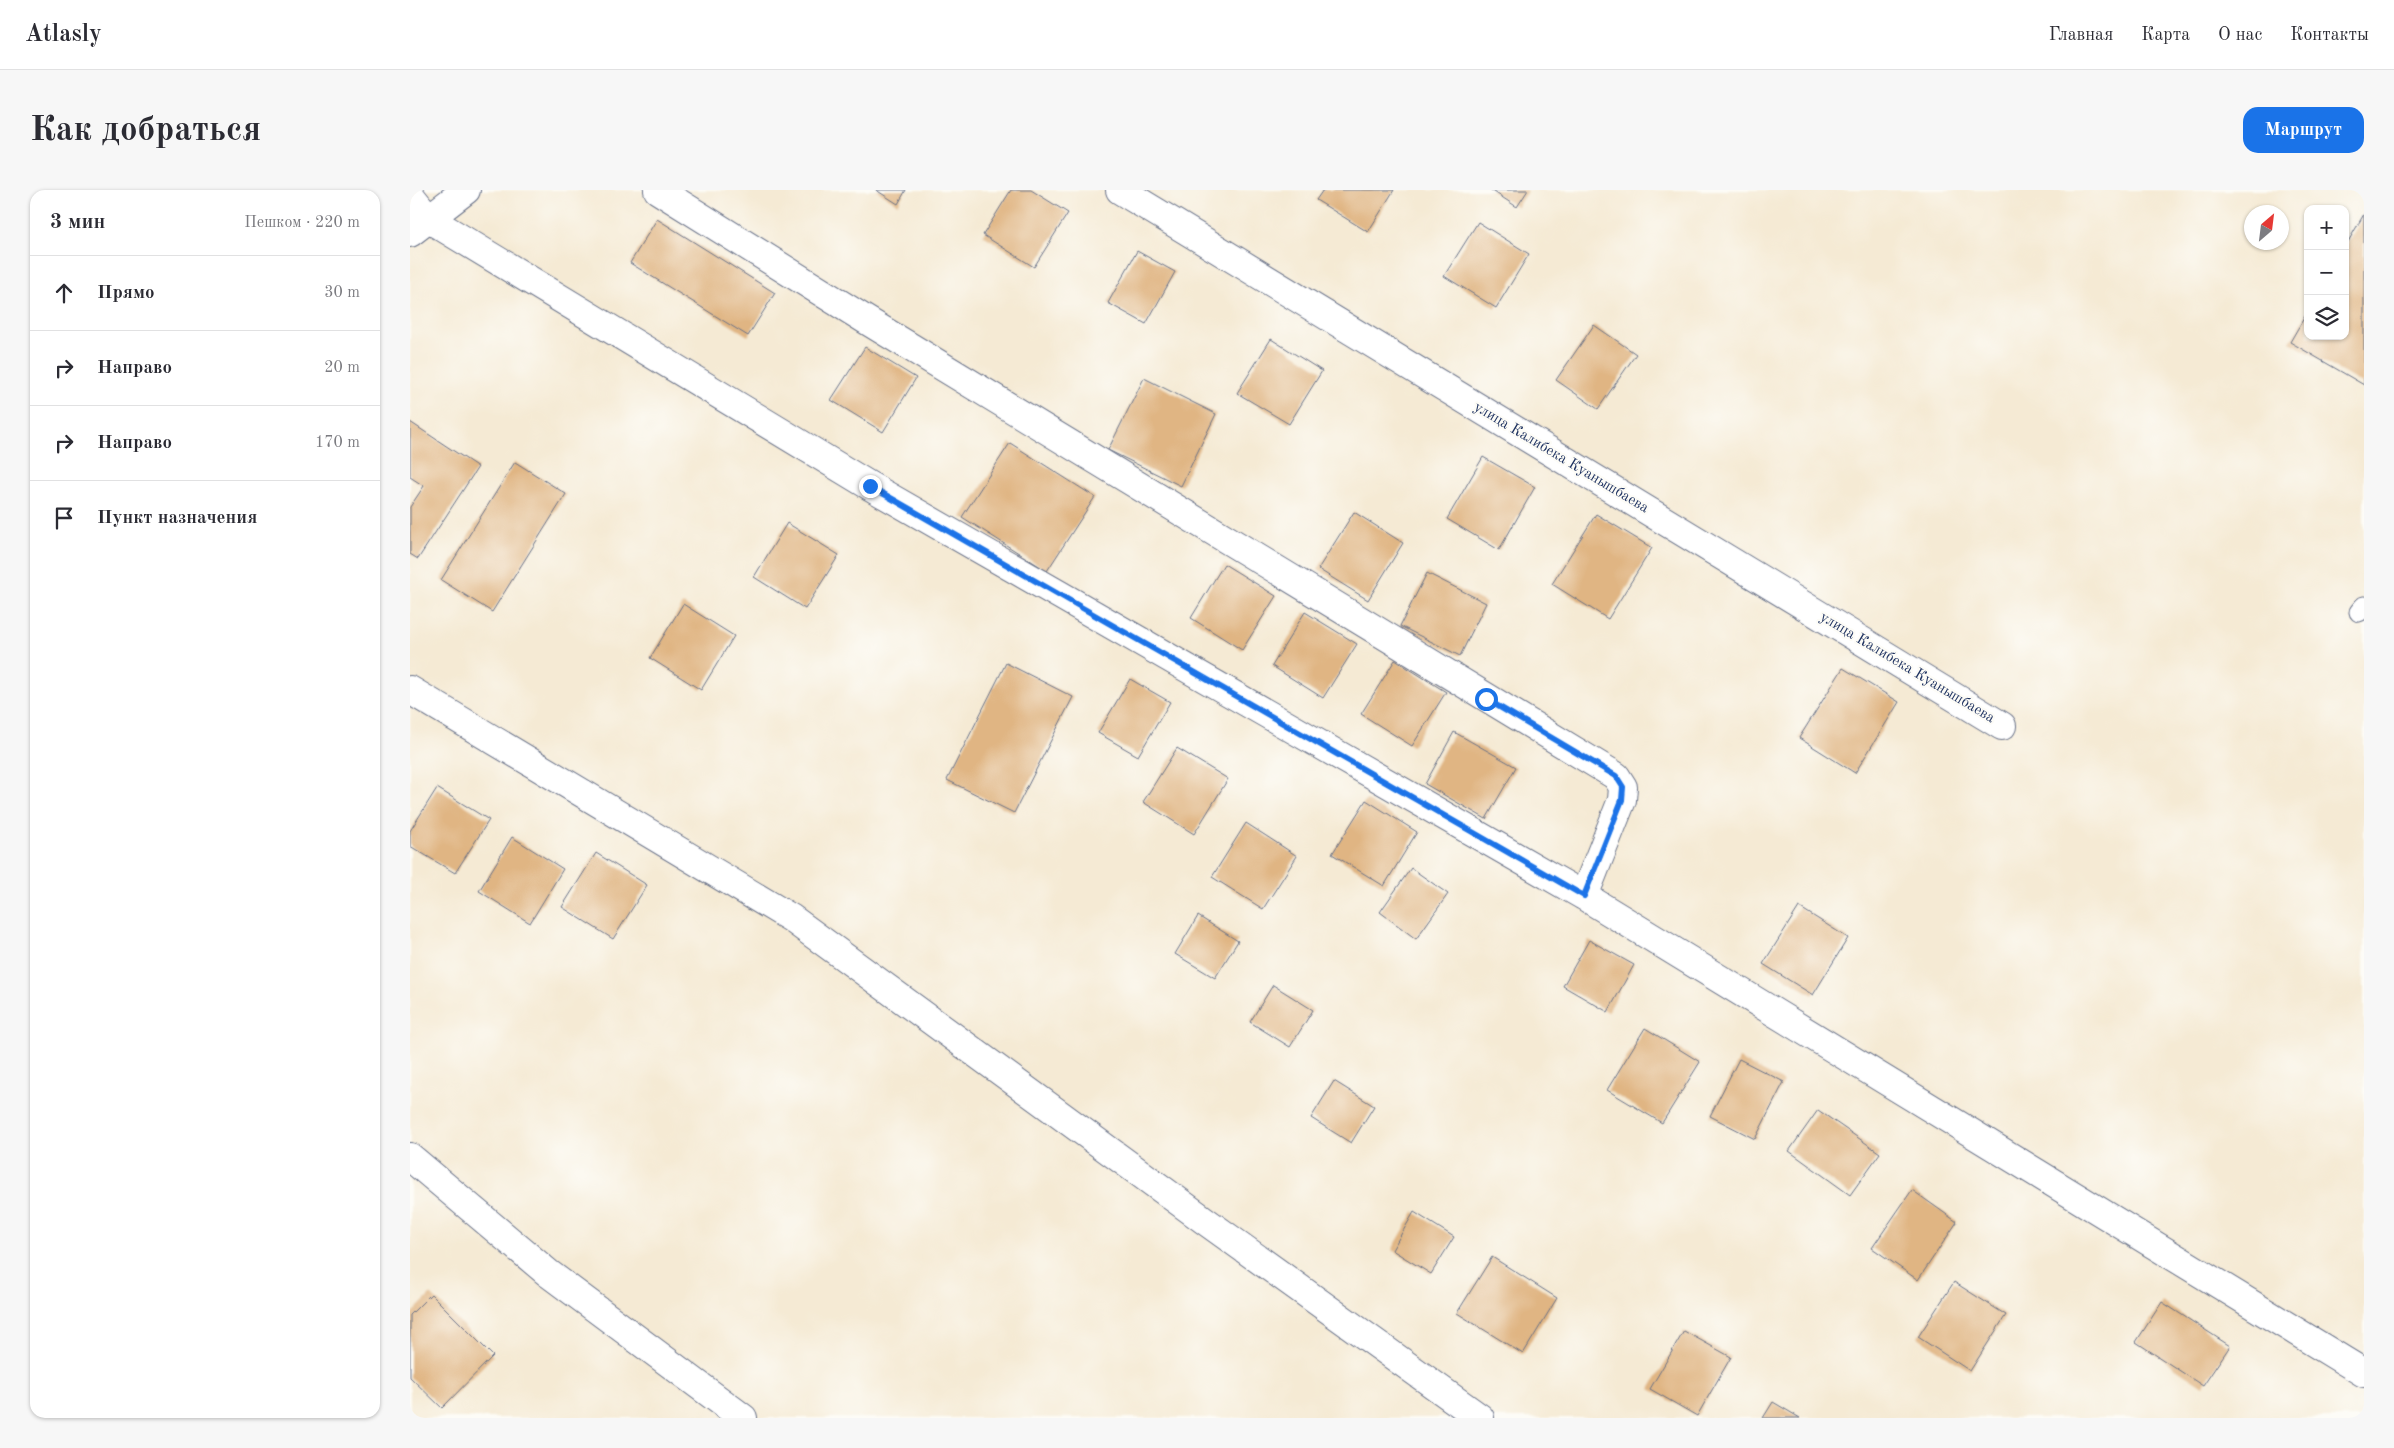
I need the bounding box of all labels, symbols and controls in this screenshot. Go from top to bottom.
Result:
text: Atlasly [25,23,102,47]
text: Главная [2049,26,2113,44]
text: Карта [2141,26,2190,44]
text: О нас [2218,26,2262,44]
text: Контакты [2290,26,2369,44]
button: Маршрут [2243,107,2364,153]
text: Как добраться [30,113,261,148]
north arrow [2244,205,2289,250]
map controls [2304,205,2349,340]
button: + [2304,205,2349,250]
text: 3 мин [50,212,105,233]
text: Пешком · 220 m [244,215,360,231]
button: − [2304,250,2349,295]
icon: ahead [50,279,78,307]
text: Прямо [97,284,155,303]
text: 30 m [324,285,360,301]
button: layers [2304,295,2349,340]
icon: right [50,354,78,382]
text: Направо [97,359,172,378]
text: 20 m [324,360,360,376]
street label: улица Калибека Куанышбаева [1471,400,1651,516]
icon: right [50,429,78,457]
text: Направо [97,434,172,453]
text: 170 m [315,435,360,451]
route end [859,475,882,498]
icon: arrive [50,504,78,532]
text: Пункт назначения [97,509,257,528]
street label: улица Калибека Куанышбаева [1817,610,1997,726]
route start [1475,688,1498,711]

